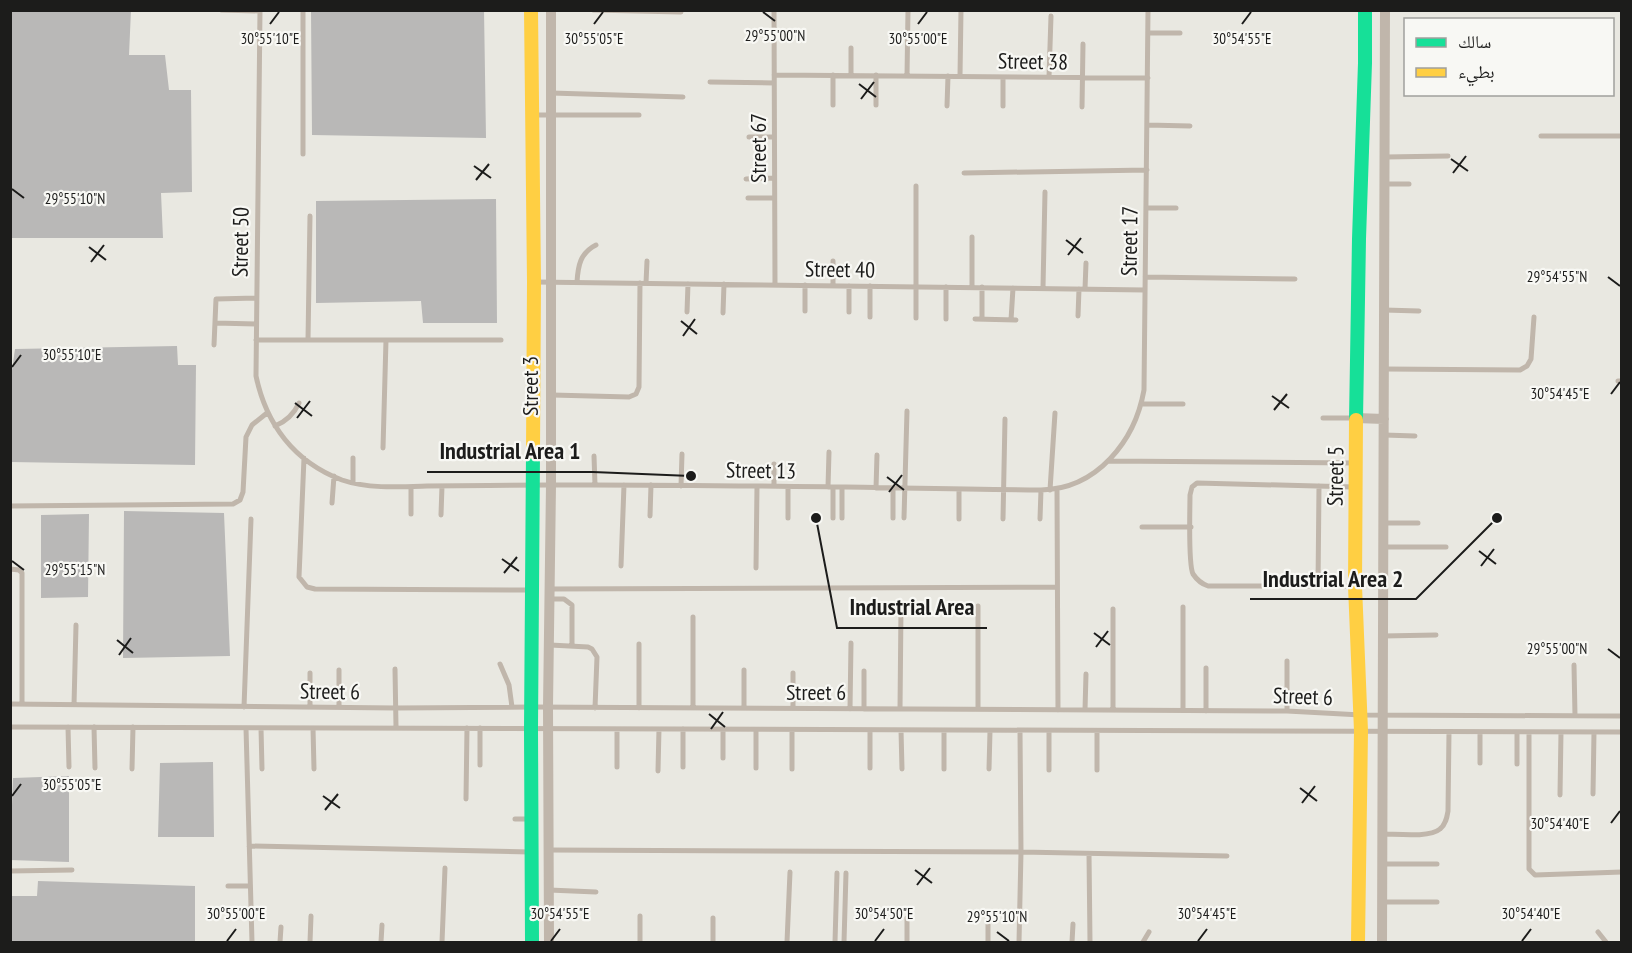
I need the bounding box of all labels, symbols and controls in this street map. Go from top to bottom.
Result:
legend [1404,18,1614,96]
text: 29°55'00"N [745,26,805,45]
text: 30°55'10"E [240,29,300,48]
text: 30°55'05"E [564,29,624,48]
text: 30°55'00"E [888,29,948,48]
text: 30°54'55"E [1212,29,1272,48]
text: سالك [1458,30,1491,53]
street label: Street 38 [998,46,1068,76]
text: بطيء [1458,60,1495,87]
street label: Street 67 [744,113,772,183]
text: 29°55'10"N [45,189,105,208]
street label: Street 17 [1114,206,1144,276]
street label: Street 50 [225,207,255,277]
street label: Street 40 [805,254,875,284]
text: 29°54'55"N [1527,267,1587,286]
text: 30°55'10"E [42,345,102,364]
street label: Street 3 [516,356,544,416]
text: 30°54'45"E [1530,384,1590,403]
callout: Industrial Area 1 [427,430,593,472]
text: Industrial Area 1 [439,435,581,466]
street label: Street 5 [1320,446,1350,506]
street label: Street 13 [726,455,796,485]
callout: Industrial Area 2 [1250,557,1416,599]
text: 29°55'15"N [45,560,105,579]
text: Industrial Area 2 [1262,563,1404,594]
callout: Industrial Area [837,586,987,628]
text: Industrial Area [850,591,974,622]
text: 29°55'00"N [1527,639,1587,658]
street label: Street 6 [300,676,360,706]
street label: Street 6 [786,678,846,706]
street label: Street 6 [1272,681,1334,711]
text: 30°55'05"E [42,775,102,794]
text: 30°54'40"E [1530,814,1590,833]
text: 30°55'00"E [206,904,266,923]
text: 30°54'55"E [530,904,590,923]
text: 30°54'50"E [854,904,914,923]
text: 30°54'45"E [1177,904,1237,923]
text: 30°54'40"E [1501,904,1561,923]
text: 29°55'10"N [967,907,1027,926]

